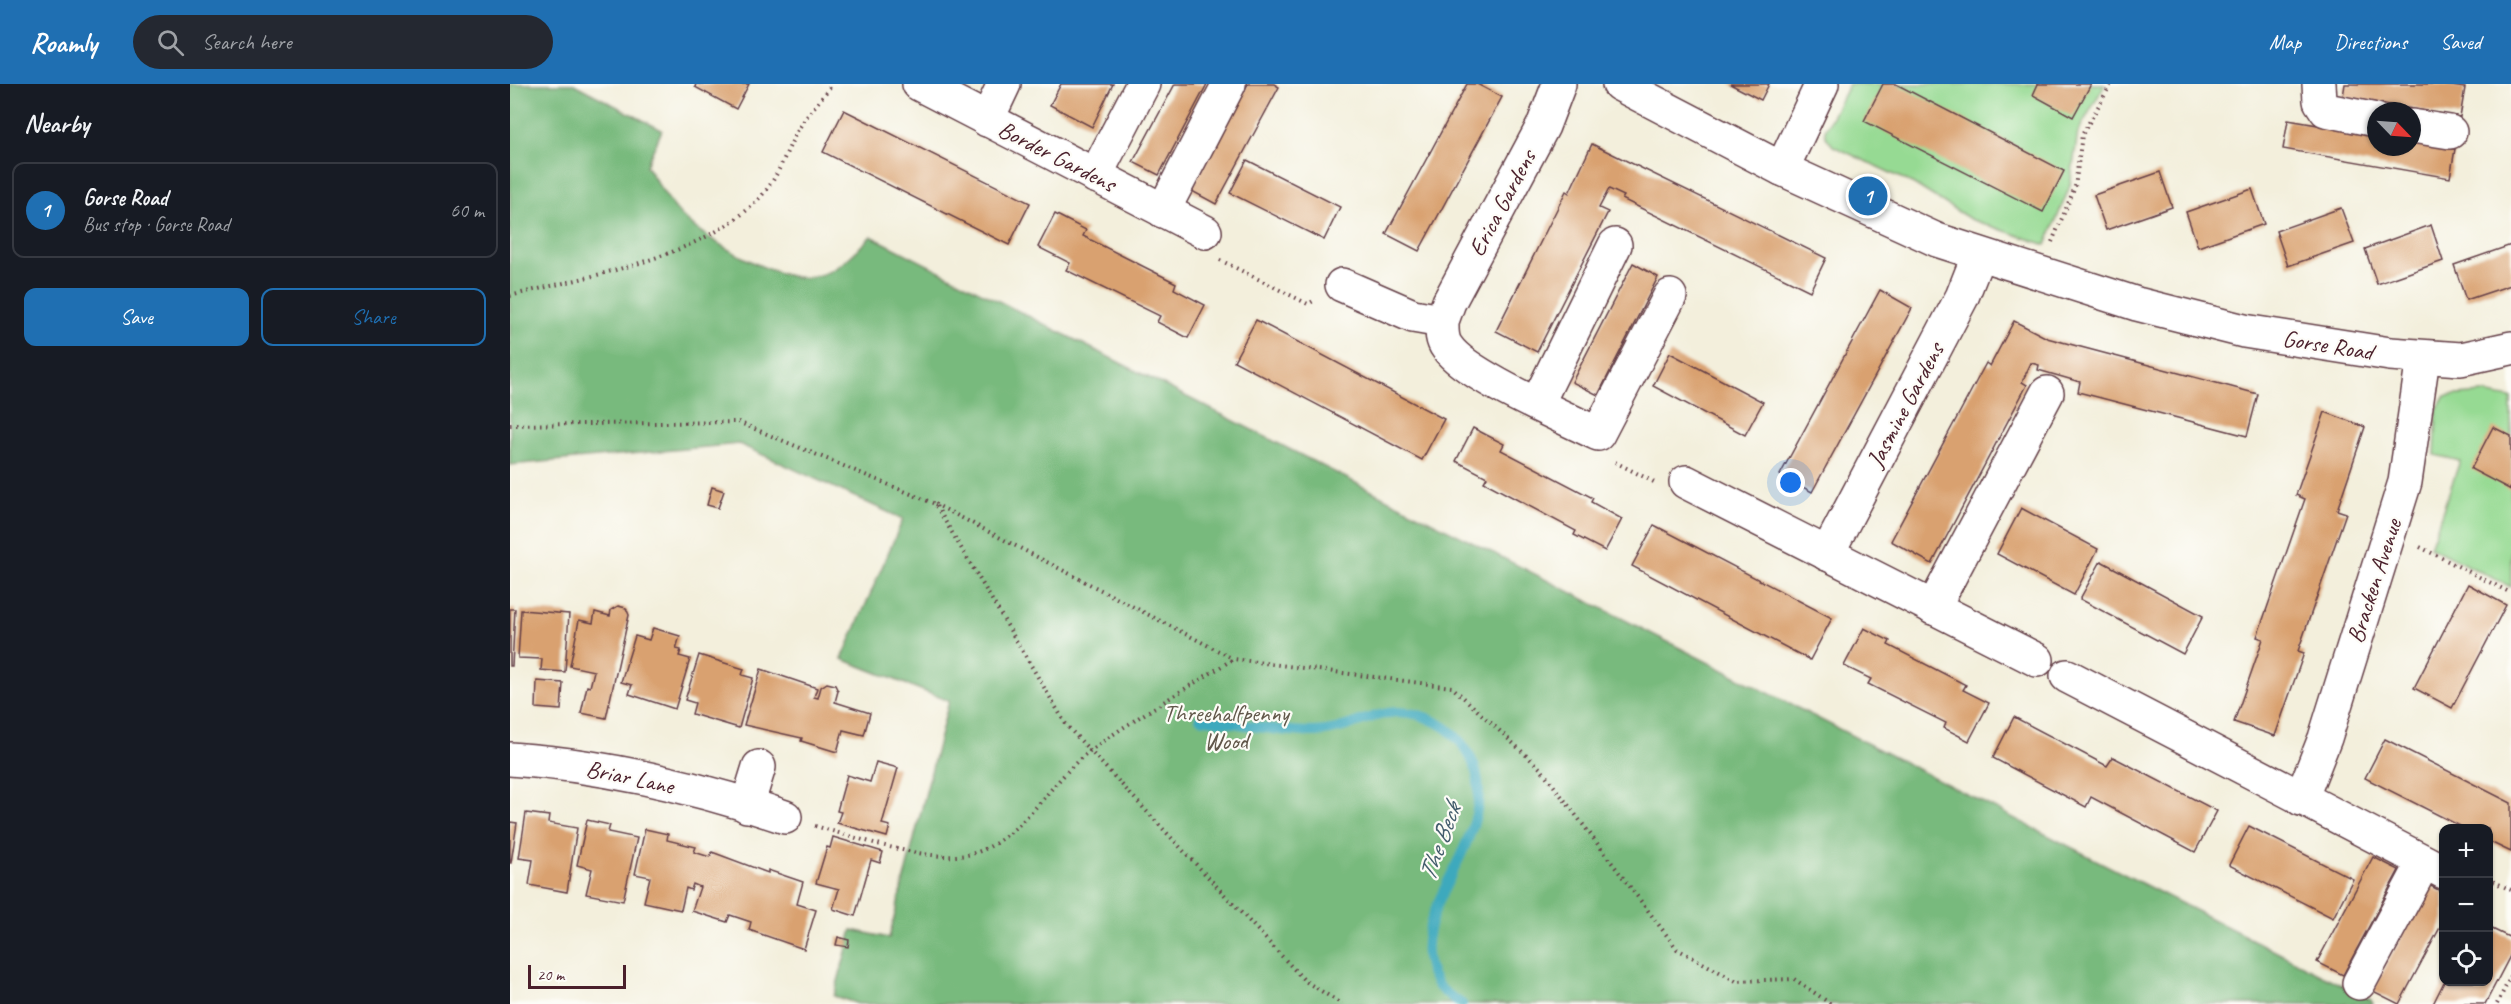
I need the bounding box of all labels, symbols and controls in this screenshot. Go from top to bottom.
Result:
search box [133,15,553,69]
text: Roamly [30,25,97,60]
icon: search [154,26,187,59]
text: Search here [202,28,292,56]
text: Map [2269,29,2301,55]
text: Directions [2334,29,2407,55]
text: Saved [2440,29,2481,55]
north arrow [2367,102,2421,156]
text: Nearby [24,107,89,140]
street label: Border Gardens [993,114,1123,200]
street label: Erica Gardens [1461,143,1543,261]
pin: 1 [1848,174,1888,218]
text: Gorse Road [83,184,168,212]
text: 1 [41,198,50,223]
text: 60 m [450,198,484,223]
text: Bus stop · Gorse Road [83,212,230,237]
button: Save [24,288,249,346]
button: Share [261,288,486,346]
street label: Gorse Road [2281,323,2379,367]
street label: Jasmine Gardens [1859,335,1952,473]
your location [1776,468,1805,497]
street label: Bracken Avenue [2340,513,2409,647]
park label: Threehalfpenny Wood [1163,698,1290,756]
street label: Briar Lane [584,753,679,801]
water label: The Beck [1410,794,1470,885]
map controls [2439,824,2493,986]
button: + [2439,824,2493,878]
button: − [2439,878,2493,932]
button: locate [2439,932,2493,986]
scale bar [528,962,626,990]
text: 20 m [537,965,564,985]

